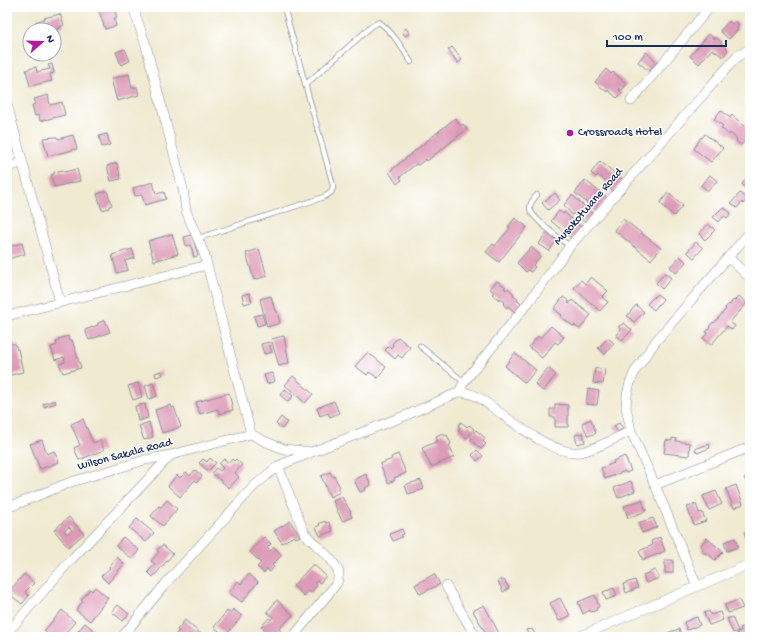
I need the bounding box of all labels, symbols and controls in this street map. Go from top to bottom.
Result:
north arrow [22,22,62,62]
scale bar [607,22,726,48]
text: 100 m [612,31,643,45]
text: N [43,34,56,45]
place label: Crossroads Hotel [578,126,662,140]
marker: Crossroads Hotel [565,128,575,138]
street label: Musokotwane Road [552,165,627,249]
street label: Wilson Sakala Road [76,435,175,474]

